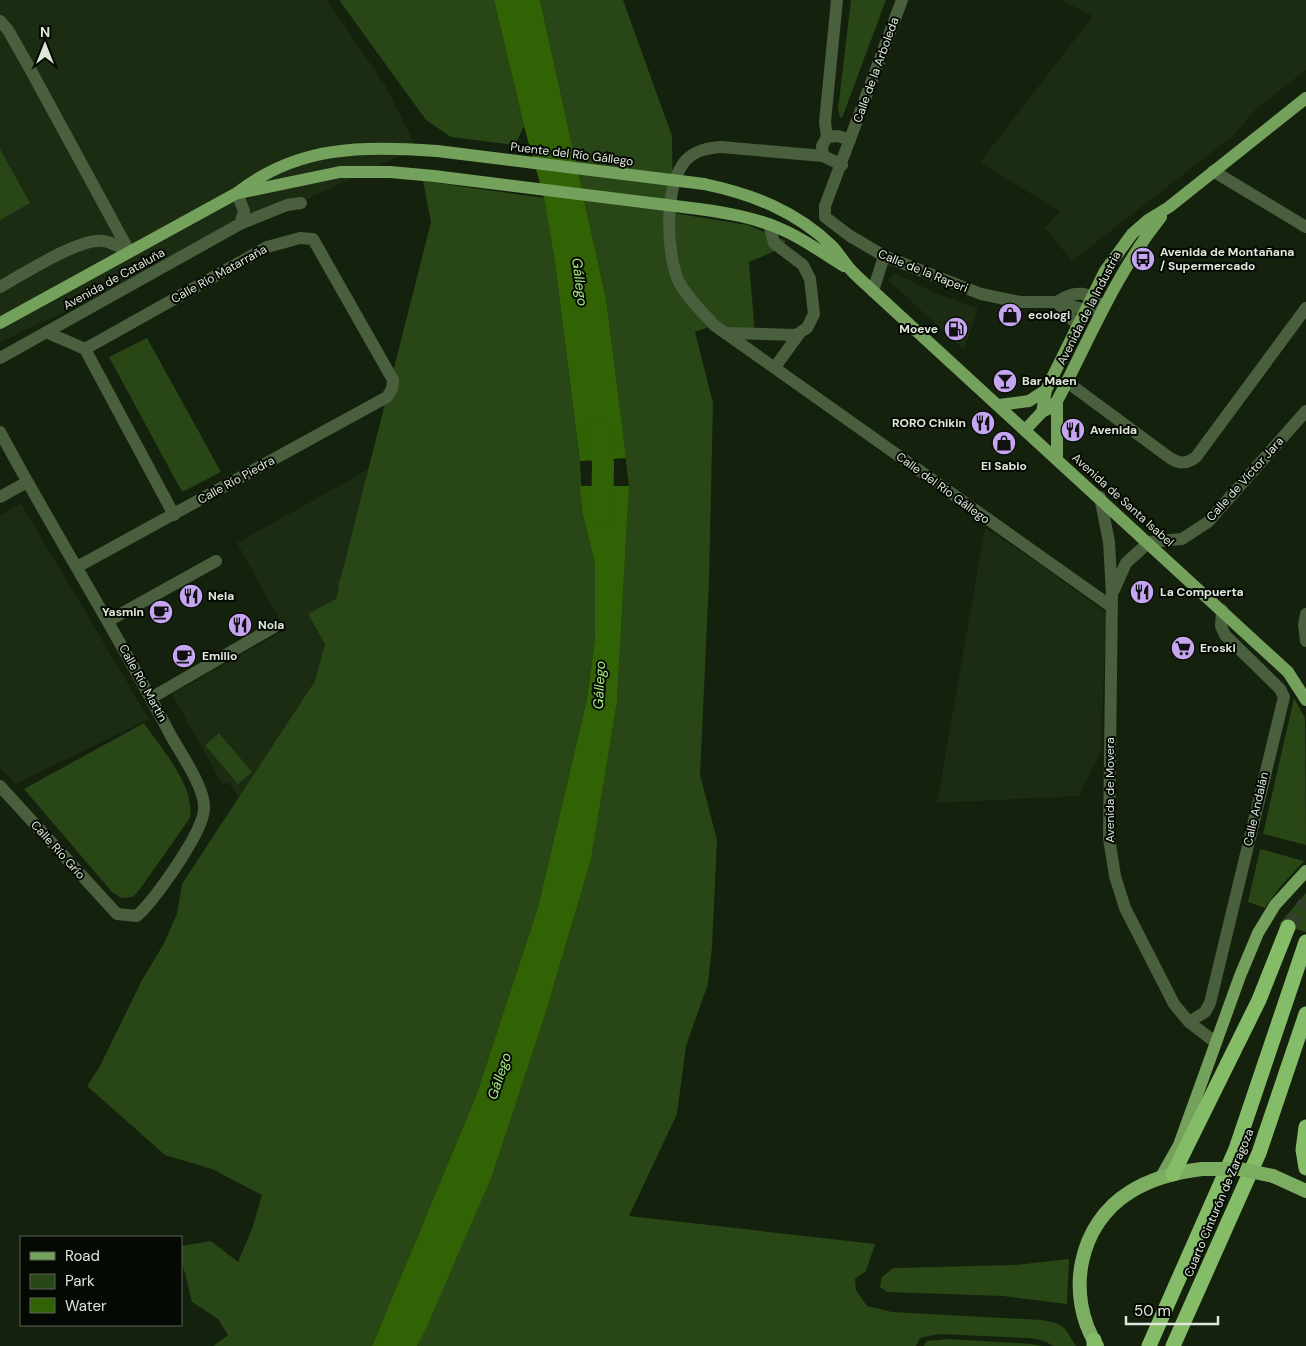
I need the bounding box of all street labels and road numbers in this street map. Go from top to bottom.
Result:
street label: Calle de la Arboleda [849,15,903,125]
street label: Puente del Río Gállego [510,139,634,169]
street label: Calle Río Matarraña [168,241,270,307]
street label: Avenida de Cataluña [60,244,168,314]
street label: Calle de la Raperi [876,246,970,296]
street label: Avenida de la Industria [1053,248,1125,368]
street label: Calle de Víctor Jara [1203,433,1287,525]
street label: Calle del Río Gállego [893,449,993,527]
street label: Avenida de Santa Isabel [1069,450,1177,550]
street label: Calle Río Piedra [195,452,277,508]
street label: Calle Río Martín [115,642,171,725]
street label: Avenida de Movera [1102,737,1118,843]
street label: Calle Andalán [1240,770,1272,848]
street label: Calle Río Grío [27,817,89,883]
street label: Cuarto Cinturón de Zaragoza [1180,1126,1258,1280]

